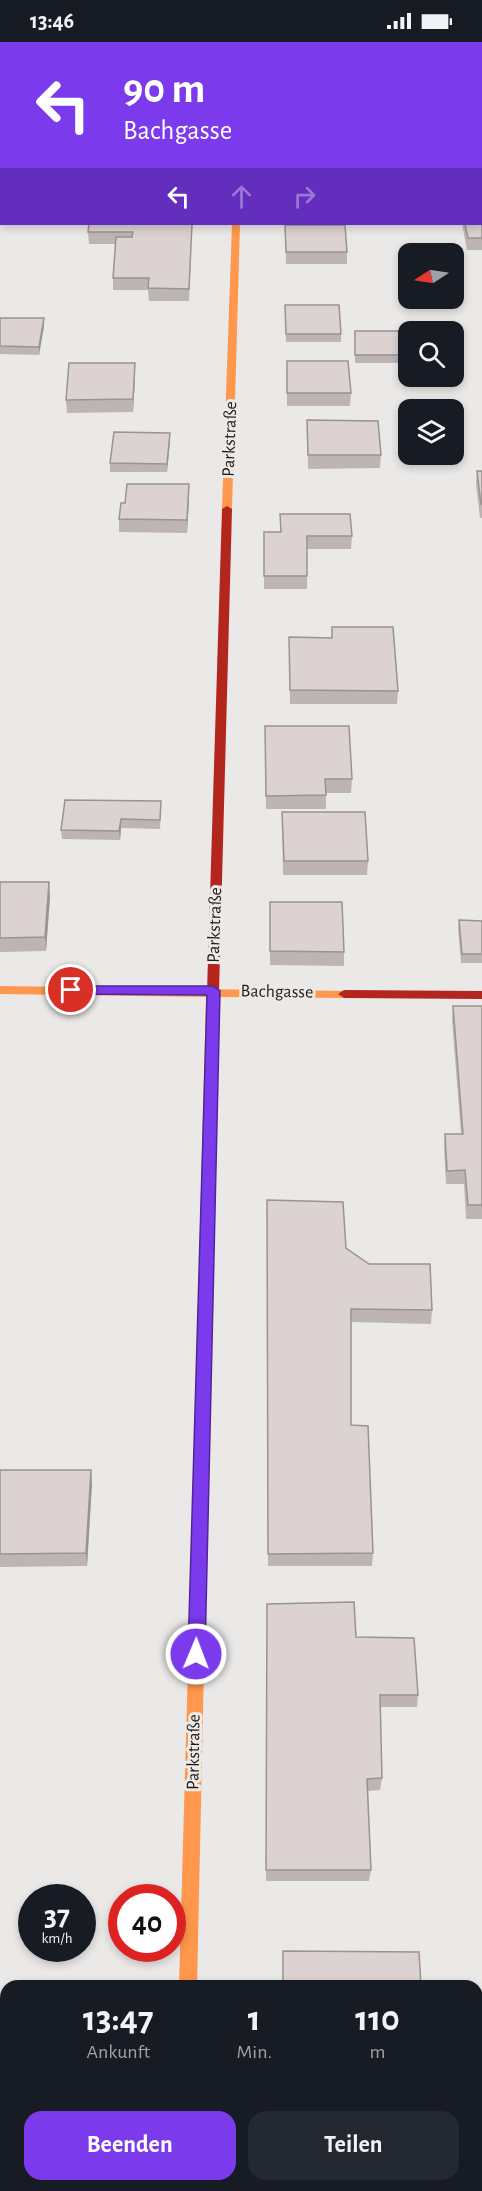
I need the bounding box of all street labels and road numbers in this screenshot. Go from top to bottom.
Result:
street label: Parkstraße [220,401,240,477]
street label: Parkstraße [205,887,225,963]
street label: Bachgasse [240,982,314,1002]
street label: Parkstraße [184,1714,204,1790]

